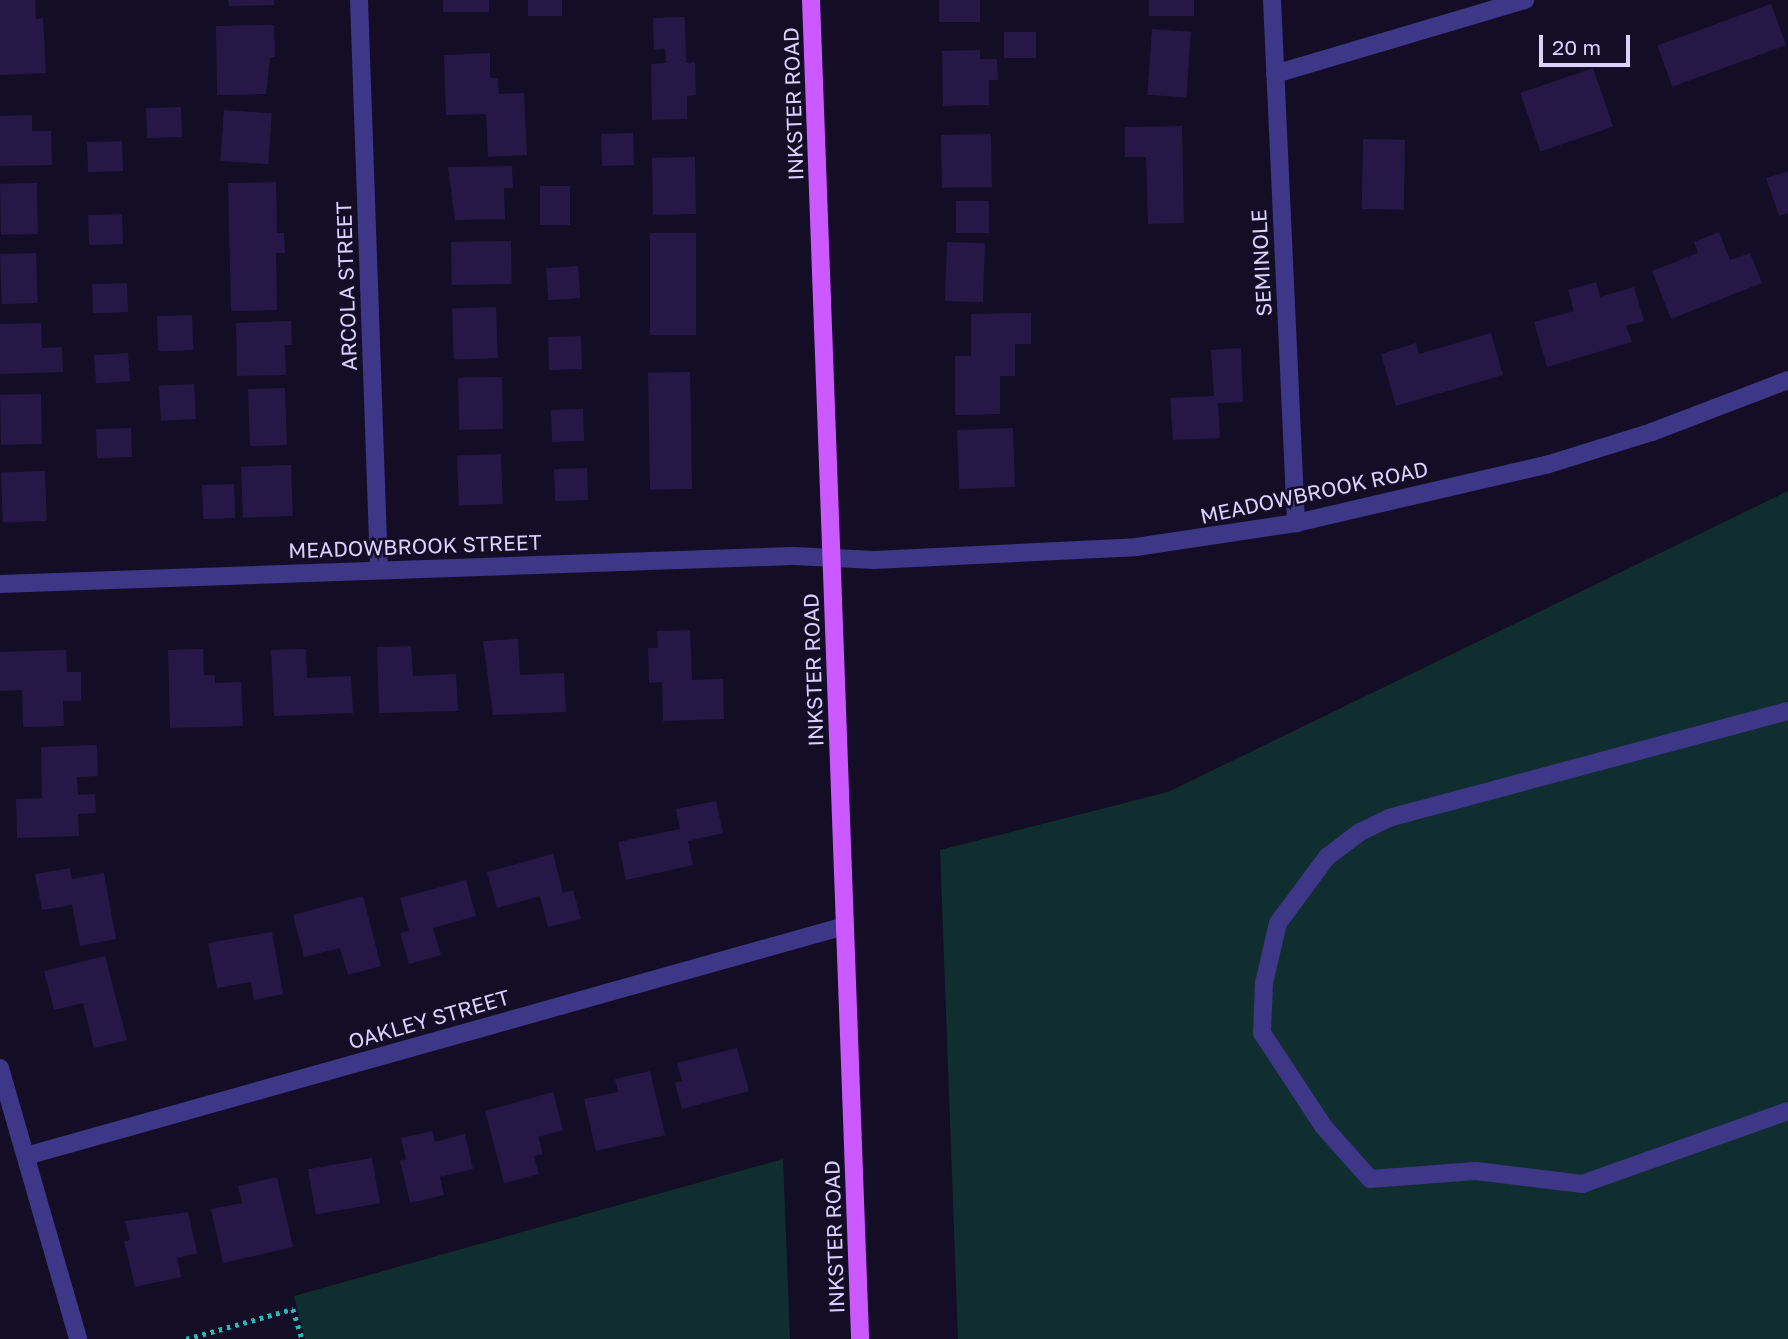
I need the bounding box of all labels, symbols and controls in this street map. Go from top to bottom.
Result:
scale bar [1543,21,1634,65]
street label: INKSTER ROAD [778,27,808,181]
text: 20 m [1552,34,1601,60]
street label: ARCOLA STREET [330,201,362,371]
street label: SEMINOLE [1246,209,1276,317]
street label: MEADOWBROOK ROAD [1198,456,1430,528]
street label: MEADOWBROOK STREET [288,529,542,563]
street label: INKSTER ROAD [798,593,828,747]
street label: OAKLEY STREET [345,984,513,1054]
street label: INKSTER ROAD [819,1160,849,1314]

